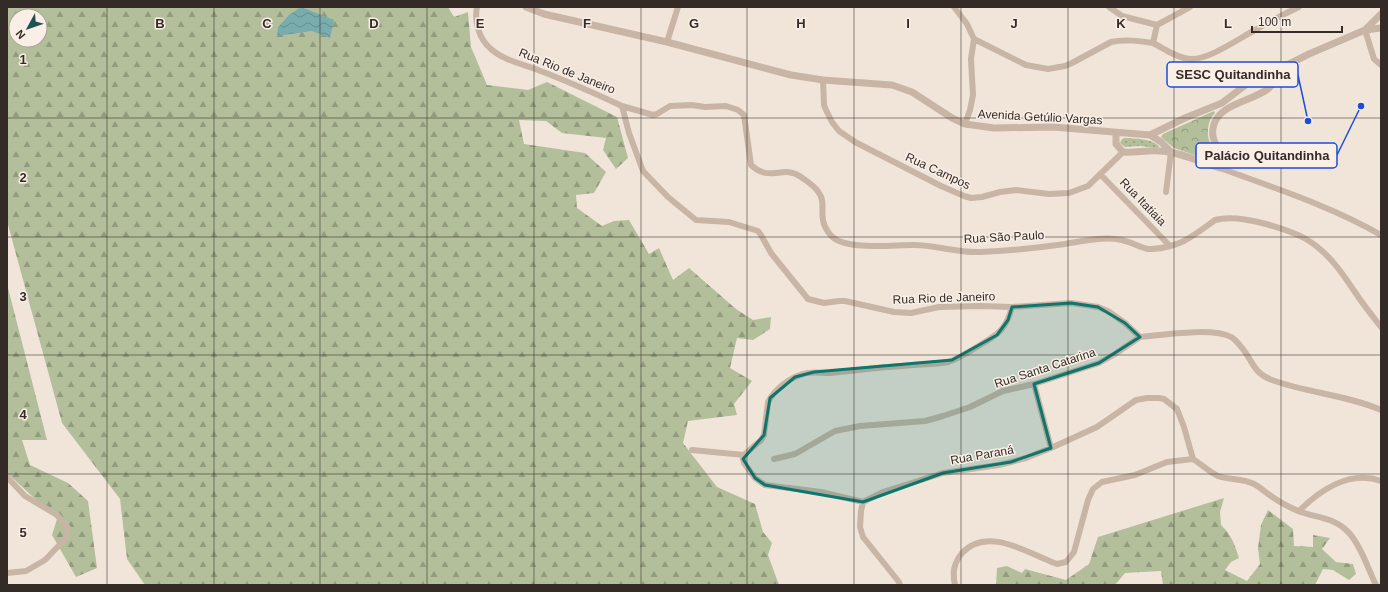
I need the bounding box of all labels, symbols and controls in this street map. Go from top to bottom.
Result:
north arrow [8,8,48,48]
scale bar [1252,8,1342,34]
text: 100 m [1258,15,1291,29]
text: B [155,16,165,31]
text: C [262,16,272,31]
text: D [369,16,379,31]
text: E [476,16,485,31]
text: F [583,16,591,31]
text: G [689,16,699,31]
text: H [796,16,806,31]
text: I [906,16,910,31]
text: J [1010,16,1018,31]
text: K [1116,16,1126,31]
text: L [1224,16,1232,31]
text: N [13,27,27,41]
street label: Rua Rio de Janeiro [517,45,618,97]
text: 1 [19,52,27,67]
callout: SESC Quitandinha [1167,62,1298,87]
text: SESC Quitandinha [1176,67,1291,82]
street label: Avenida Getúlio Vargas [977,107,1103,127]
callout: Palácio Quitandinha [1196,143,1337,168]
text: Palácio Quitandinha [1205,148,1330,163]
street label: Rua Campos [903,150,973,192]
text: 2 [19,170,27,185]
street label: Rua Itatiaia [1117,175,1169,229]
street label: Rua São Paulo [963,228,1045,246]
text: 3 [19,289,27,304]
street label: Rua Rio de Janeiro [892,289,996,307]
street label: Rua Santa Catarina [993,345,1098,391]
text: 4 [19,407,27,422]
street label: Rua Paraná [949,442,1015,467]
text: 5 [19,525,27,540]

